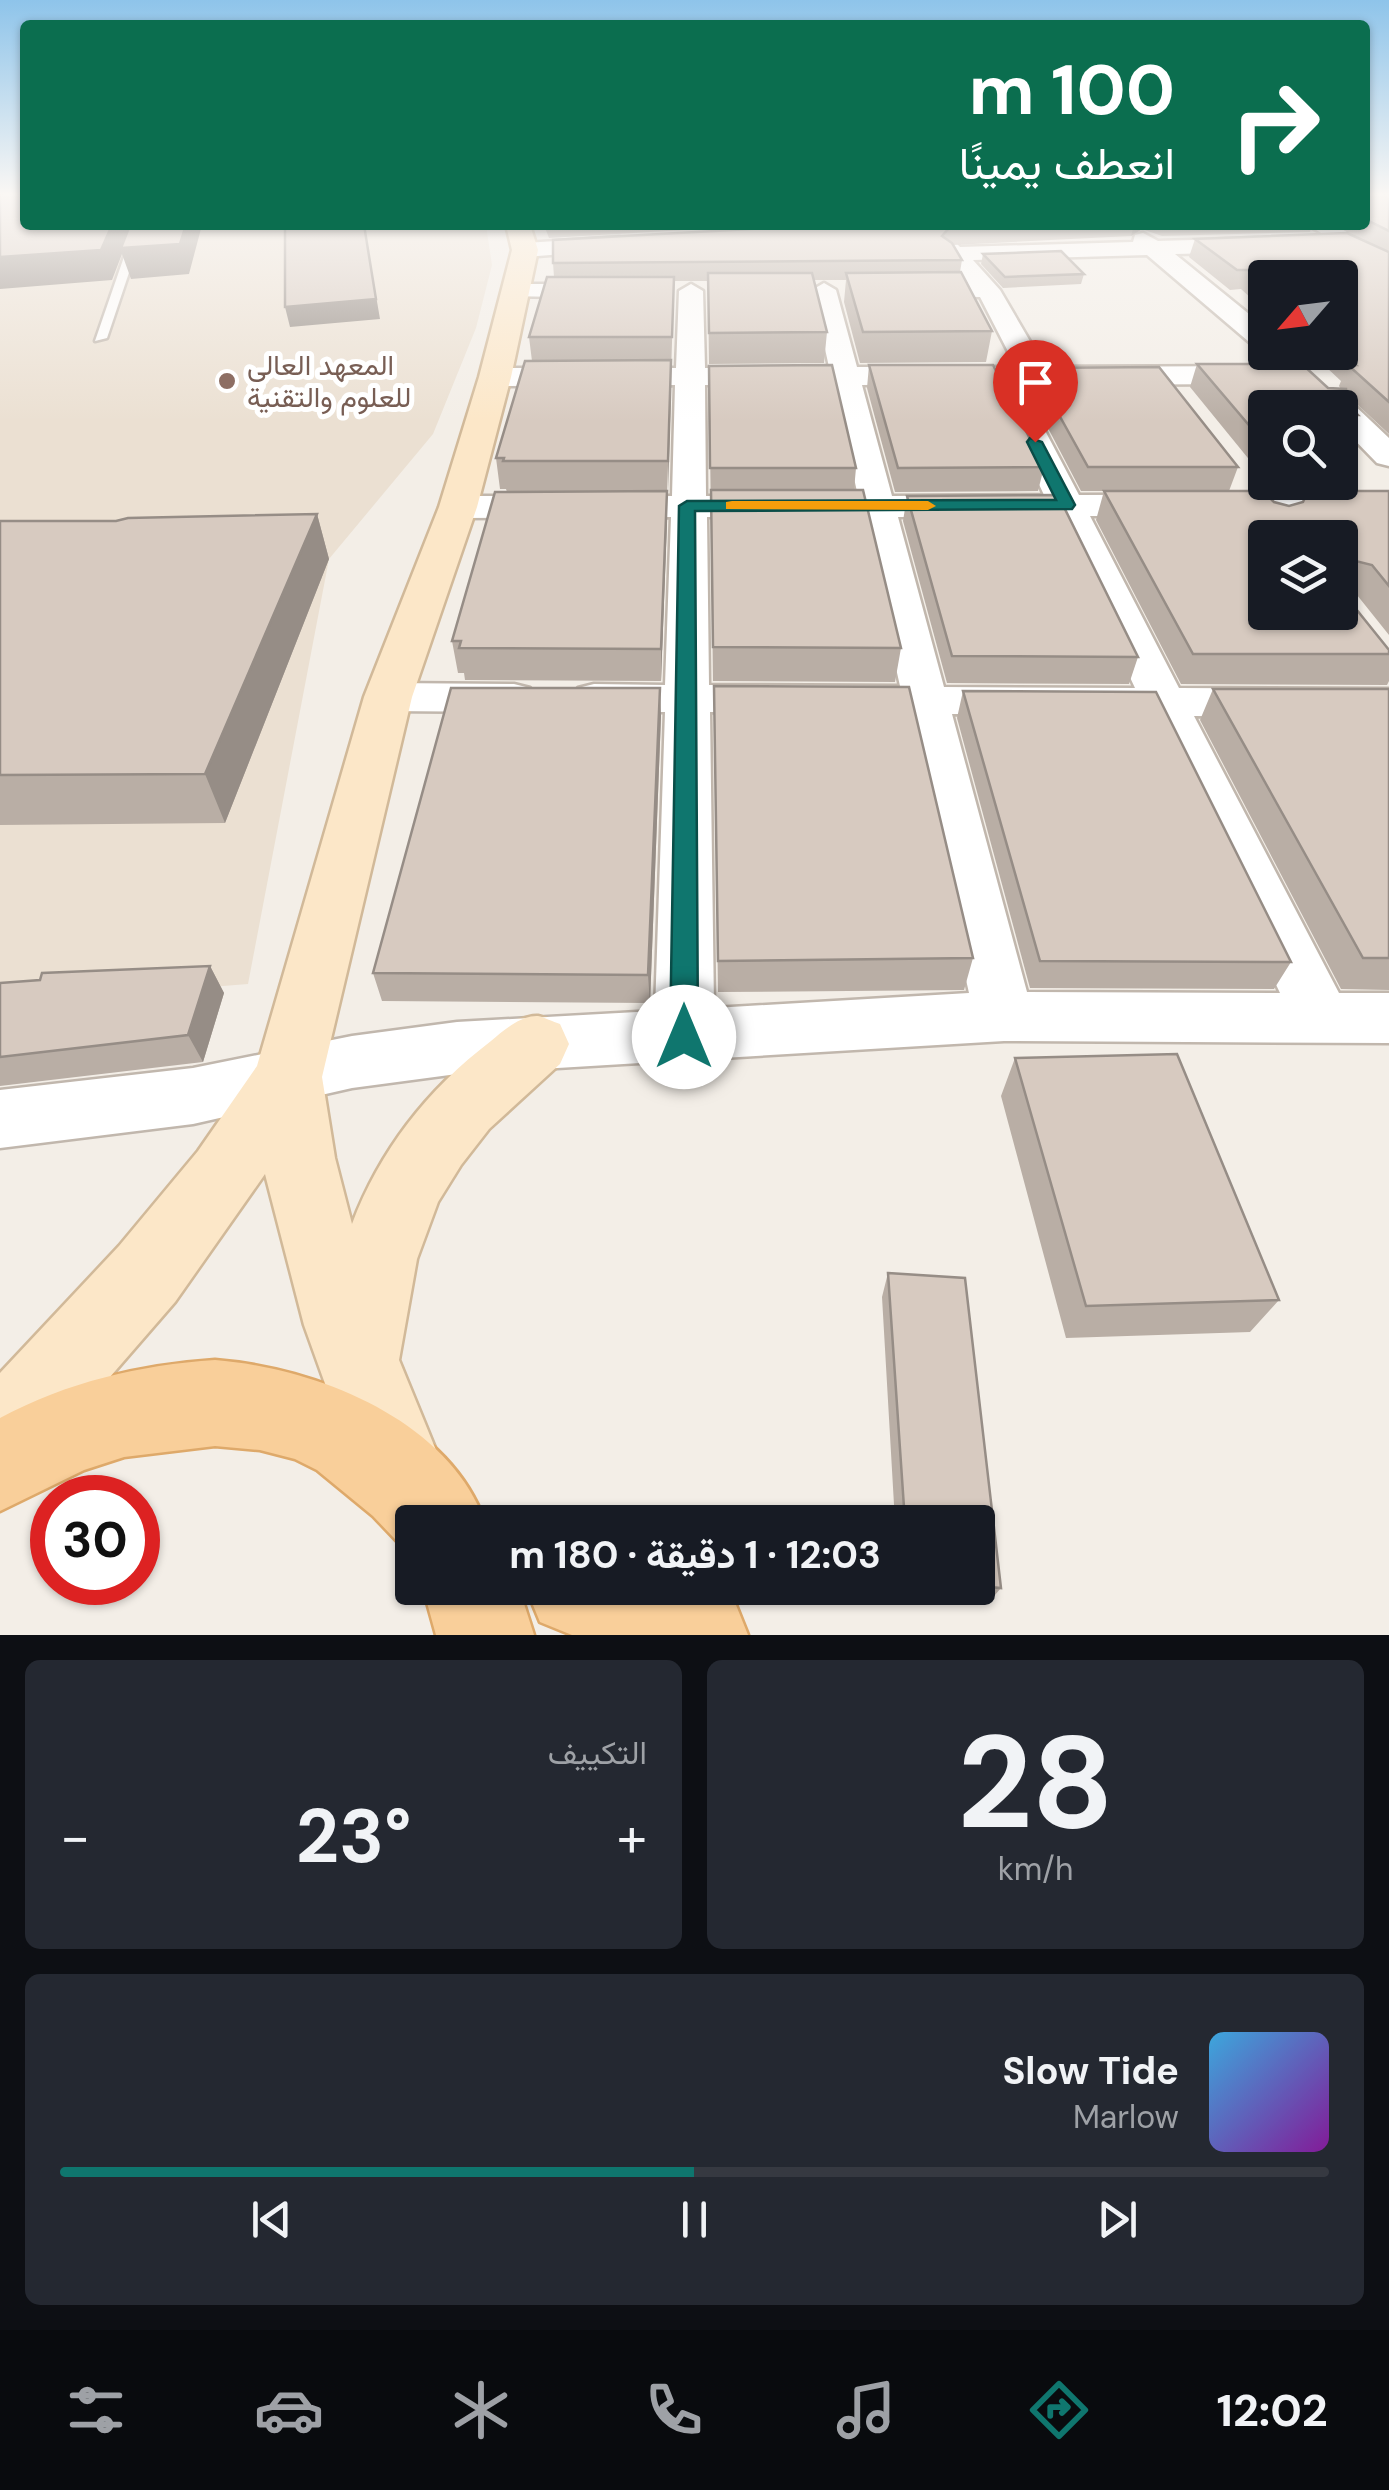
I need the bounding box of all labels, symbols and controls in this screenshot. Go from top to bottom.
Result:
text: 100 m [969,45,1175,136]
icon: right [1210,60,1340,190]
text: انعطف يمينًا [959,134,1175,193]
north arrow [1248,260,1358,370]
map controls [1248,260,1358,630]
pin [993,340,1078,443]
place label: المعهد العالي للعلوم والتقنية [247,347,411,416]
icon: arrive [1008,355,1063,410]
marker: المعهد العالي للعلوم والتقنية [216,370,238,392]
button: search [1248,390,1358,500]
button: layers [1248,520,1358,630]
position arrow [632,985,736,1089]
speed limit sign: 30 [30,1475,160,1605]
text: 12:03 · 1 دقيقة · 180 m [509,1530,881,1580]
text: 28 [957,1698,1114,1867]
text: التكييف [548,1732,647,1774]
text: 23° [296,1788,411,1885]
text: − [60,1801,90,1873]
text: + [617,1801,647,1873]
text: km/h [998,1848,1073,1890]
text: Slow Tide [1002,2046,1179,2096]
text: Marlow [1073,2096,1179,2138]
icon: previous [244,2192,299,2247]
icon: pause [667,2192,722,2247]
icon: next [1090,2192,1145,2247]
icon: filters [61,2375,131,2445]
icon: car [254,2375,324,2445]
icon: climate [446,2375,516,2445]
icon: phone [639,2375,709,2445]
icon: music [831,2375,901,2445]
icon: directions [1024,2375,1094,2445]
text: 12:02 [1217,2381,1328,2440]

